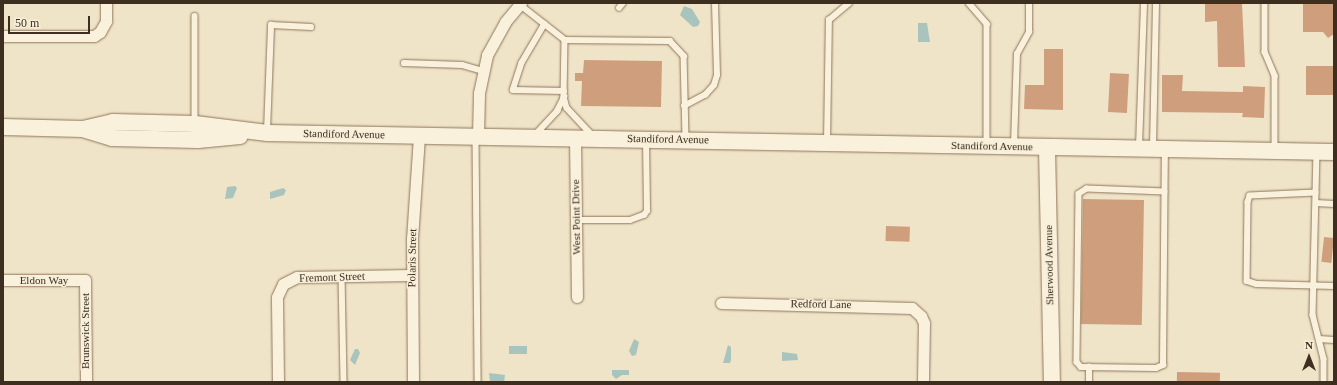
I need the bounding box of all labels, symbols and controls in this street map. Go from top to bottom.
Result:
scale bar [10,8,92,34]
text: 50 m [15,16,39,30]
street label: Standiford Avenue [303,127,385,141]
street label: Standiford Avenue [627,132,709,146]
street label: Standiford Avenue [951,139,1033,153]
street label: West Point Drive [569,179,583,255]
street label: Sherwood Avenue [1042,225,1056,305]
street label: Polaris Street [405,228,419,288]
street label: Fremont Street [299,269,365,285]
street label: Eldon Way [20,273,68,287]
street label: Brunswick Street [78,293,92,369]
street label: Redford Lane [790,297,852,311]
north arrow [1289,337,1329,377]
text: N [1305,339,1313,351]

